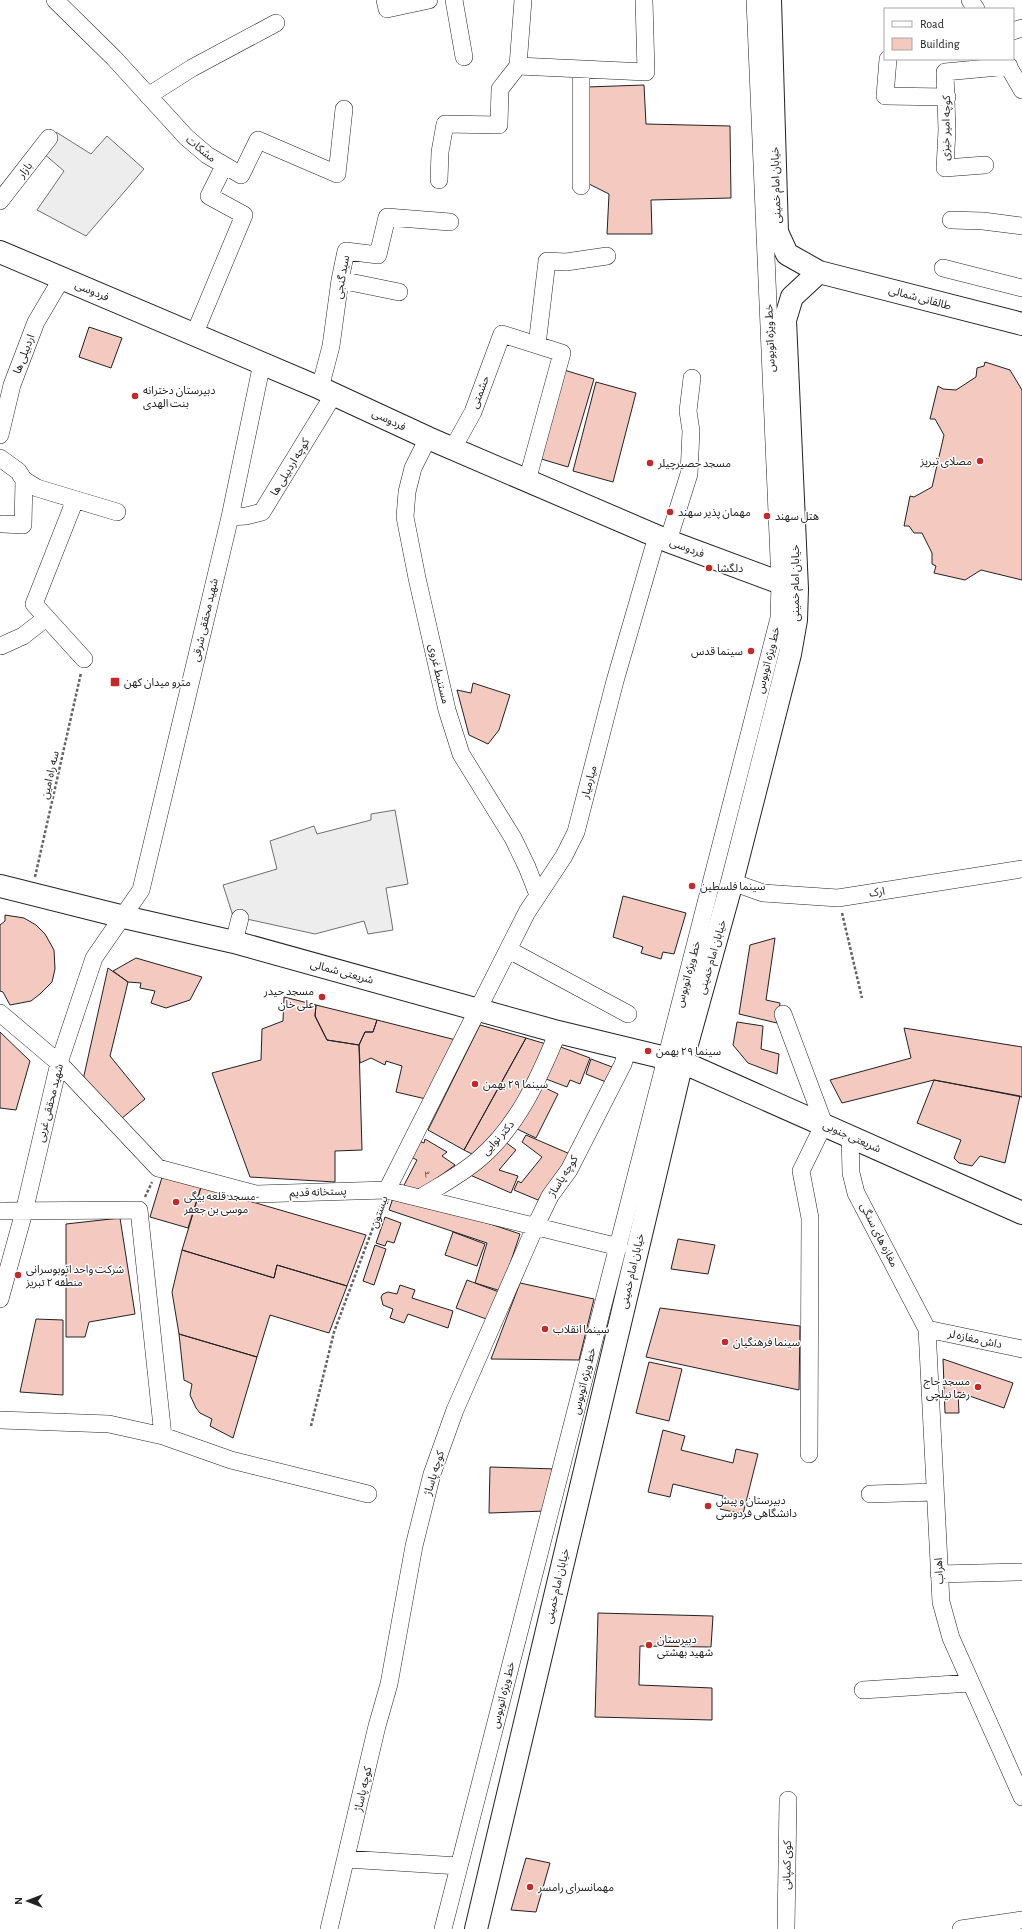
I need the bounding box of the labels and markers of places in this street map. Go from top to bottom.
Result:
place label: دبیرستان دخترانه بنت الهدی [143,385,215,410]
marker: دبیرستان دخترانه بنت الهدی [130,391,140,401]
place label: مصلای تبریز [919,456,972,468]
marker: مصلای تبریز [975,456,985,466]
marker: مسجد حصیرچیلر [645,458,655,468]
place label: مسجد حصیرچیلر [657,458,731,471]
marker: مهمان پذیر سهند [665,507,675,517]
place label: مهمان پذیر سهند [678,507,751,520]
marker: هتل سهند [762,511,772,521]
place label: هتل سهند [775,511,819,523]
place label: دلگشا [717,562,743,574]
marker: دلگشا [704,563,714,573]
place label: سینما قدس [691,646,743,658]
marker: سینما قدس [746,646,756,656]
marker: مترو میدان کهن [109,676,121,688]
place label: مترو میدان کهن [124,677,191,689]
marker: سینما فلسطین [687,881,697,891]
place label: سینما فلسطین [700,881,766,893]
place label: مسجد حیدر علی خان [263,986,314,1011]
marker: مسجد حیدر علی خان [317,992,327,1002]
marker: سینما ٢٩ بهمن [643,1046,653,1056]
place label: سینما ٢٩ بهمن [656,1046,722,1058]
marker: سینما ۲۹ بهمن [470,1079,480,1089]
place label: سینما ۲۹ بهمن [483,1079,549,1091]
place label: مسجد قلعه بیگی- موسی بن جعفر [183,1190,260,1216]
marker: مسجد قلعه بیگی- موسی بن جعفر [171,1197,181,1207]
place label: شرکت واحد اتوبوسرانی منطقه ۲ تبریز [25,1264,125,1289]
marker: شرکت واحد اتوبوسرانی منطقه ۲ تبریز [13,1270,23,1280]
marker: سینما انقلاب [540,1324,550,1334]
place label: سینما انقلاب [553,1324,610,1336]
place label: سینما فرهنگیان [733,1336,801,1349]
marker: سینما فرهنگیان [720,1337,730,1347]
place label: مسجد حاج رضا نیلچی [923,1376,970,1402]
marker: مسجد حاج رضا نیلچی [973,1382,983,1392]
place label: دبیرستان و پیش دانشگاهی فردوسی [716,1495,797,1520]
marker: دبیرستان و پیش دانشگاهی فردوسی [703,1501,713,1511]
place label: دبیرستان شهید بهشتی [657,1634,713,1659]
marker: دبیرستان شهید بهشتی [644,1640,654,1650]
marker: مهمانسرای رامسر [525,1882,535,1892]
place label: مهمانسرای رامسر [537,1882,614,1894]

